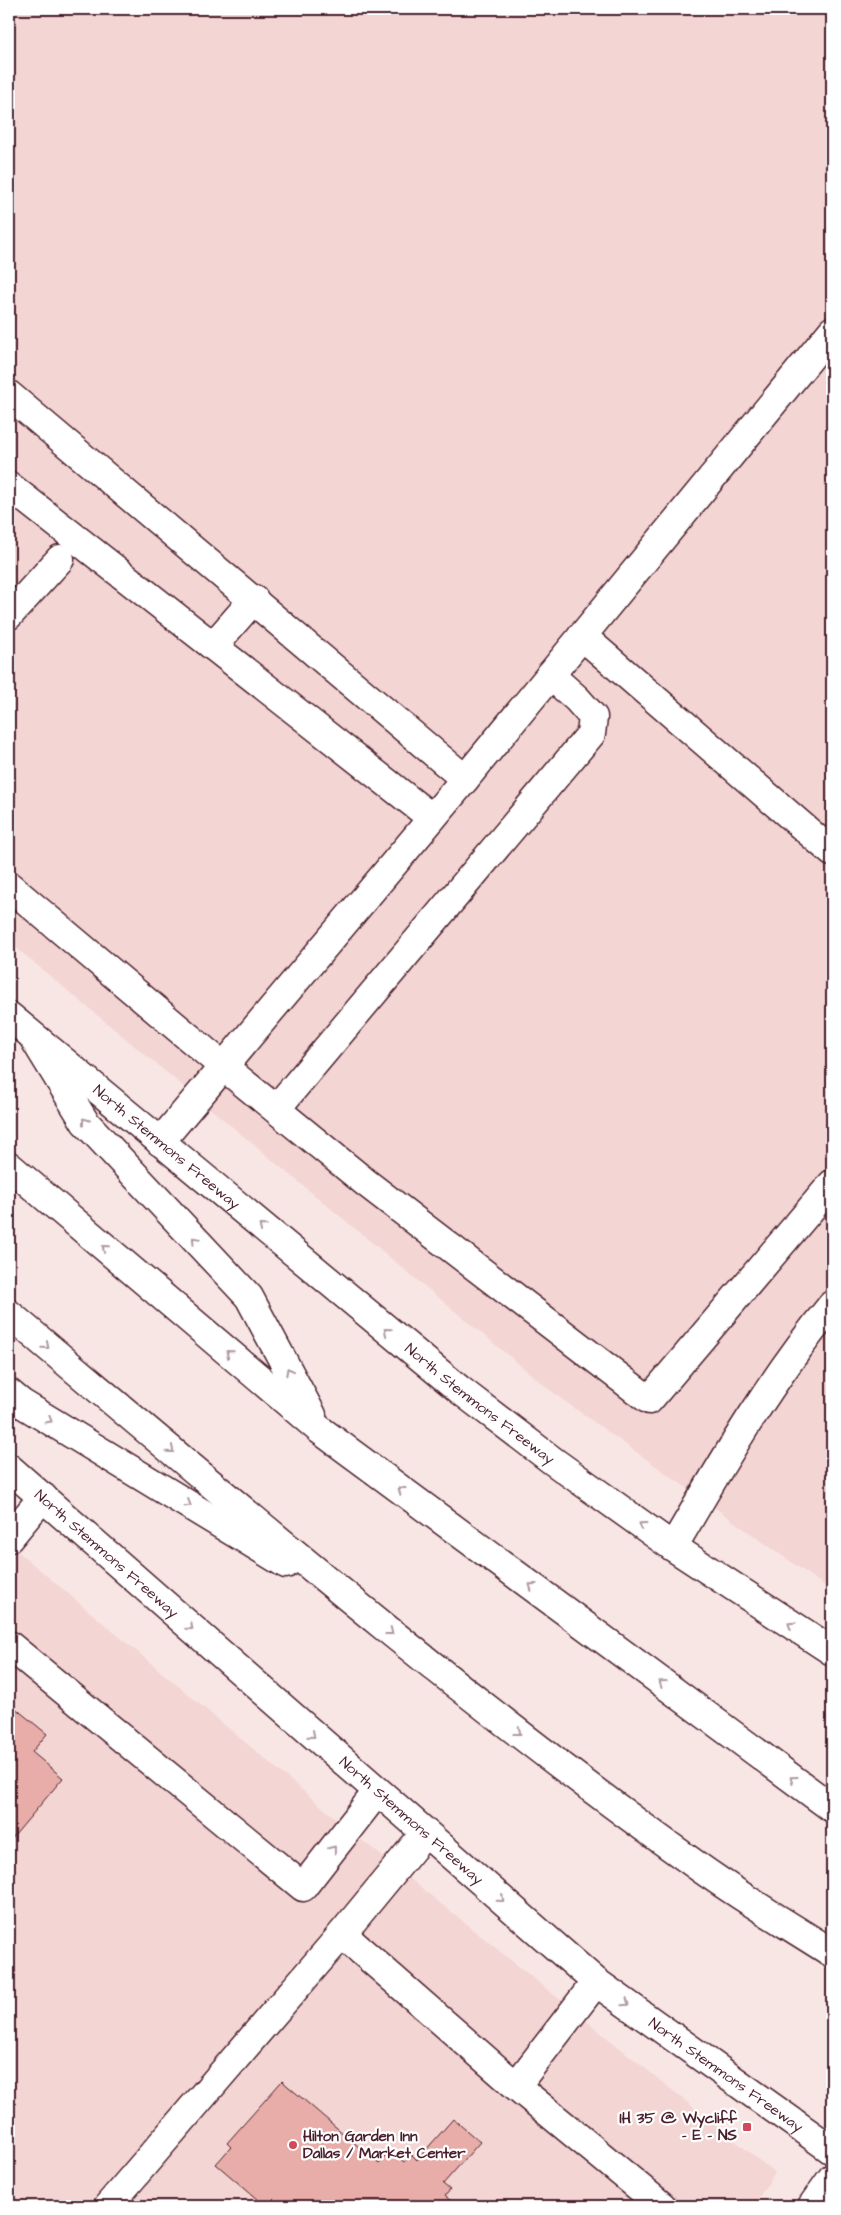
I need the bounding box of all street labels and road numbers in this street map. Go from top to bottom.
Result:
street label: North Stemmons Freeway [89,1080,245,1215]
street label: North Stemmons Freeway [401,1338,559,1470]
street label: North Stemmons Freeway [30,1485,183,1623]
street label: North Stemmons Freeway [335,1752,488,1890]
street label: North Stemmons Freeway [645,2012,808,2138]

